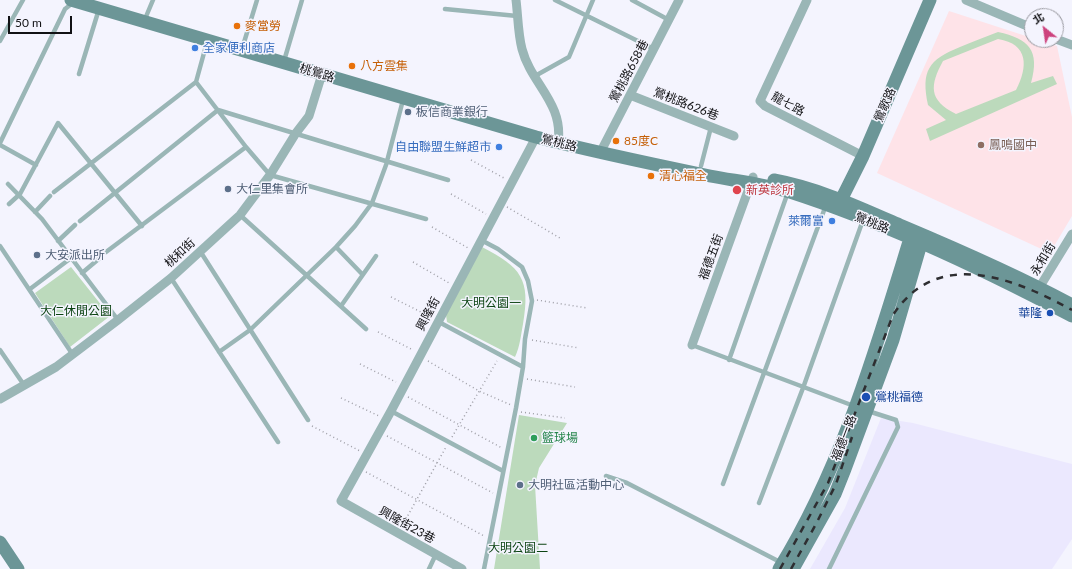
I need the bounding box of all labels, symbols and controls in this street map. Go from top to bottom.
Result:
scale bar [10,8,74,34]
north arrow [1024,8,1064,48]
text: 北 [1030,10,1046,26]
text: 50 m [15,15,42,30]
place label: 麥當勞 [245,19,281,33]
marker: 麥當勞 [232,21,242,31]
street label: 鶯桃路658巷 [606,37,652,105]
place label: 全家便利商店 [203,41,275,55]
marker: 全家便利商店 [190,43,200,53]
place label: 八方雲集 [360,59,408,73]
street label: 桃鶯路 [298,61,336,85]
marker: 八方雲集 [347,61,357,71]
street label: 鶯桃路626巷 [651,85,721,123]
street label: 鶯歌路 [871,86,899,124]
street label: 龍七路 [769,89,807,119]
place label: 板信商業銀行 [416,105,488,119]
marker: 板信商業銀行 [403,107,413,117]
street label: 鶯桃路 [540,132,578,154]
place label: 85度C [624,134,658,148]
marker: 85度C [611,136,621,146]
place label: 鳳鳴國中 [989,138,1037,152]
place label: 自由聯盟生鮮超市 [395,140,491,154]
marker: 鳳鳴國中 [976,140,986,150]
marker: 自由聯盟生鮮超市 [494,142,504,152]
place label: 清心福全 [659,169,707,183]
marker: 清心福全 [646,171,656,181]
place label: 大仁里集會所 [236,182,308,196]
place label: 新英診所 [746,183,794,197]
marker: 大仁里集會所 [223,184,233,194]
marker: 新英診所 [731,184,743,196]
street label: 鶯桃路 [853,210,891,236]
place label: 萊爾富 [788,214,824,228]
marker: 萊爾富 [827,216,837,226]
street label: 福德五街 [696,232,726,282]
street label: 桃和街 [162,235,198,271]
street label: 永和街 [1028,240,1058,278]
place label: 大安派出所 [45,248,105,262]
marker: 大安派出所 [32,250,42,260]
street label: 興隆街 [413,295,443,333]
park label: 大明公園一 [461,296,521,310]
park label: 大仁休閒公園 [40,304,112,318]
place label: 華隆 [1018,306,1042,320]
marker: 華隆 [1045,308,1055,318]
place label: 鶯桃福德 [875,390,923,404]
marker: 鶯桃福德 [860,391,872,403]
street label: 福德一路 [829,413,859,463]
place label: 籃球場 [542,431,578,445]
marker: 籃球場 [529,433,539,443]
place label: 大明社區活動中心 [528,478,624,492]
marker: 大明社區活動中心 [515,480,525,490]
street label: 興隆街23巷 [376,504,438,546]
park label: 大明公園二 [488,541,548,555]

